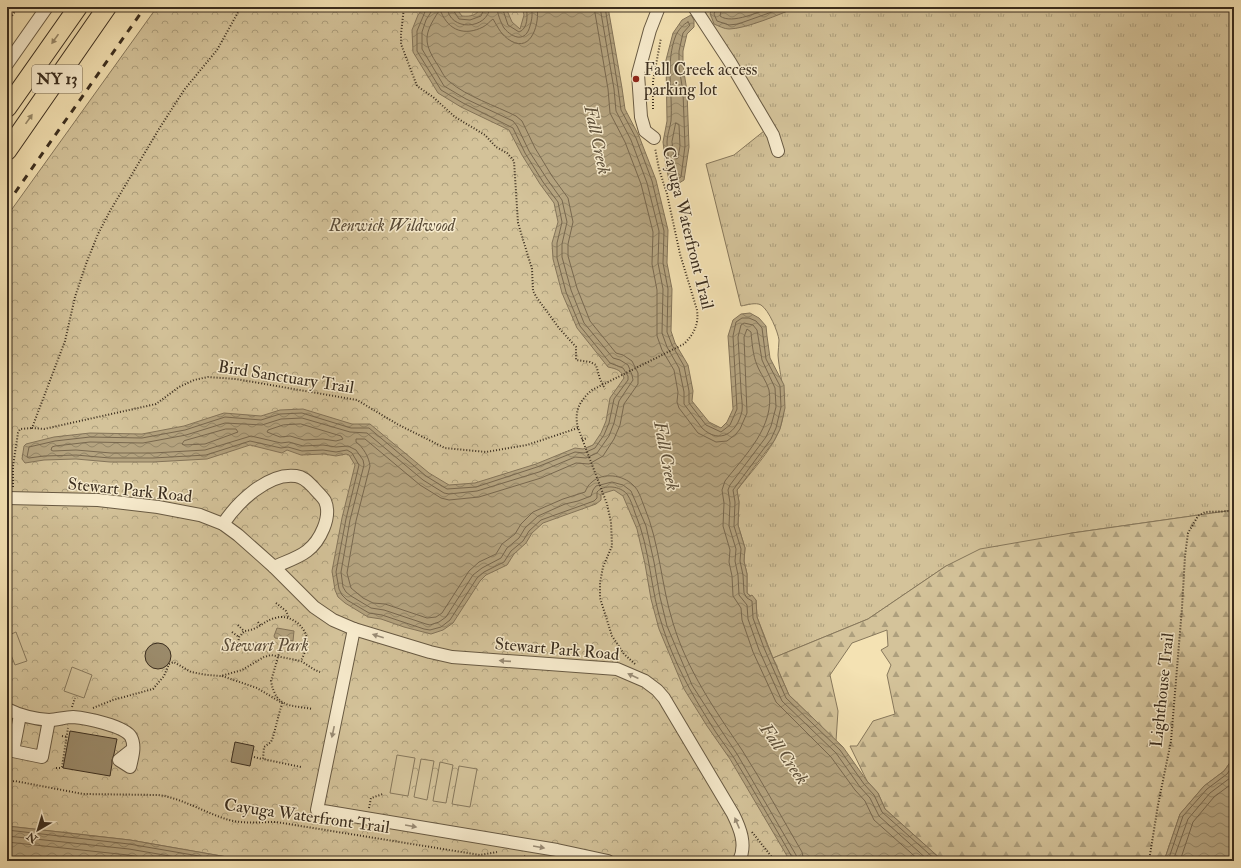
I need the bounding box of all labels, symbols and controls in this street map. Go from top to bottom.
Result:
one-way arrow [52,34,60,44]
place label: Fall Creek access parking lot [643,59,758,101]
road number: NY 13 [32,65,82,93]
marker: Fall Creek access parking lot [631,74,641,84]
water label: Fall Creek [578,102,616,177]
one-way arrow [25,114,33,124]
street label: Cayuga Waterfront Trail [657,145,719,312]
park label: Renwick Wildwood [328,215,456,236]
street label: Bird Sanctuary Trail [216,356,356,399]
water label: Fall Creek [648,418,684,493]
street label: Stewart Park Road [67,473,194,507]
street label: Lighthouse Trail [1146,631,1179,748]
one-way arrow [372,633,384,639]
street label: Stewart Park Road [494,633,621,665]
park label: Stewart Park [221,635,308,656]
one-way arrow [499,657,511,664]
one-way arrow [628,673,639,679]
water label: Fall Creek [754,718,814,789]
one-way arrow [330,726,336,738]
street label: Cayuga Waterfront Trail [223,794,392,839]
north arrow [18,810,58,850]
one-way arrow [734,818,740,829]
one-way arrow [405,823,417,829]
text: N [23,829,41,846]
one-way arrow [533,844,545,850]

